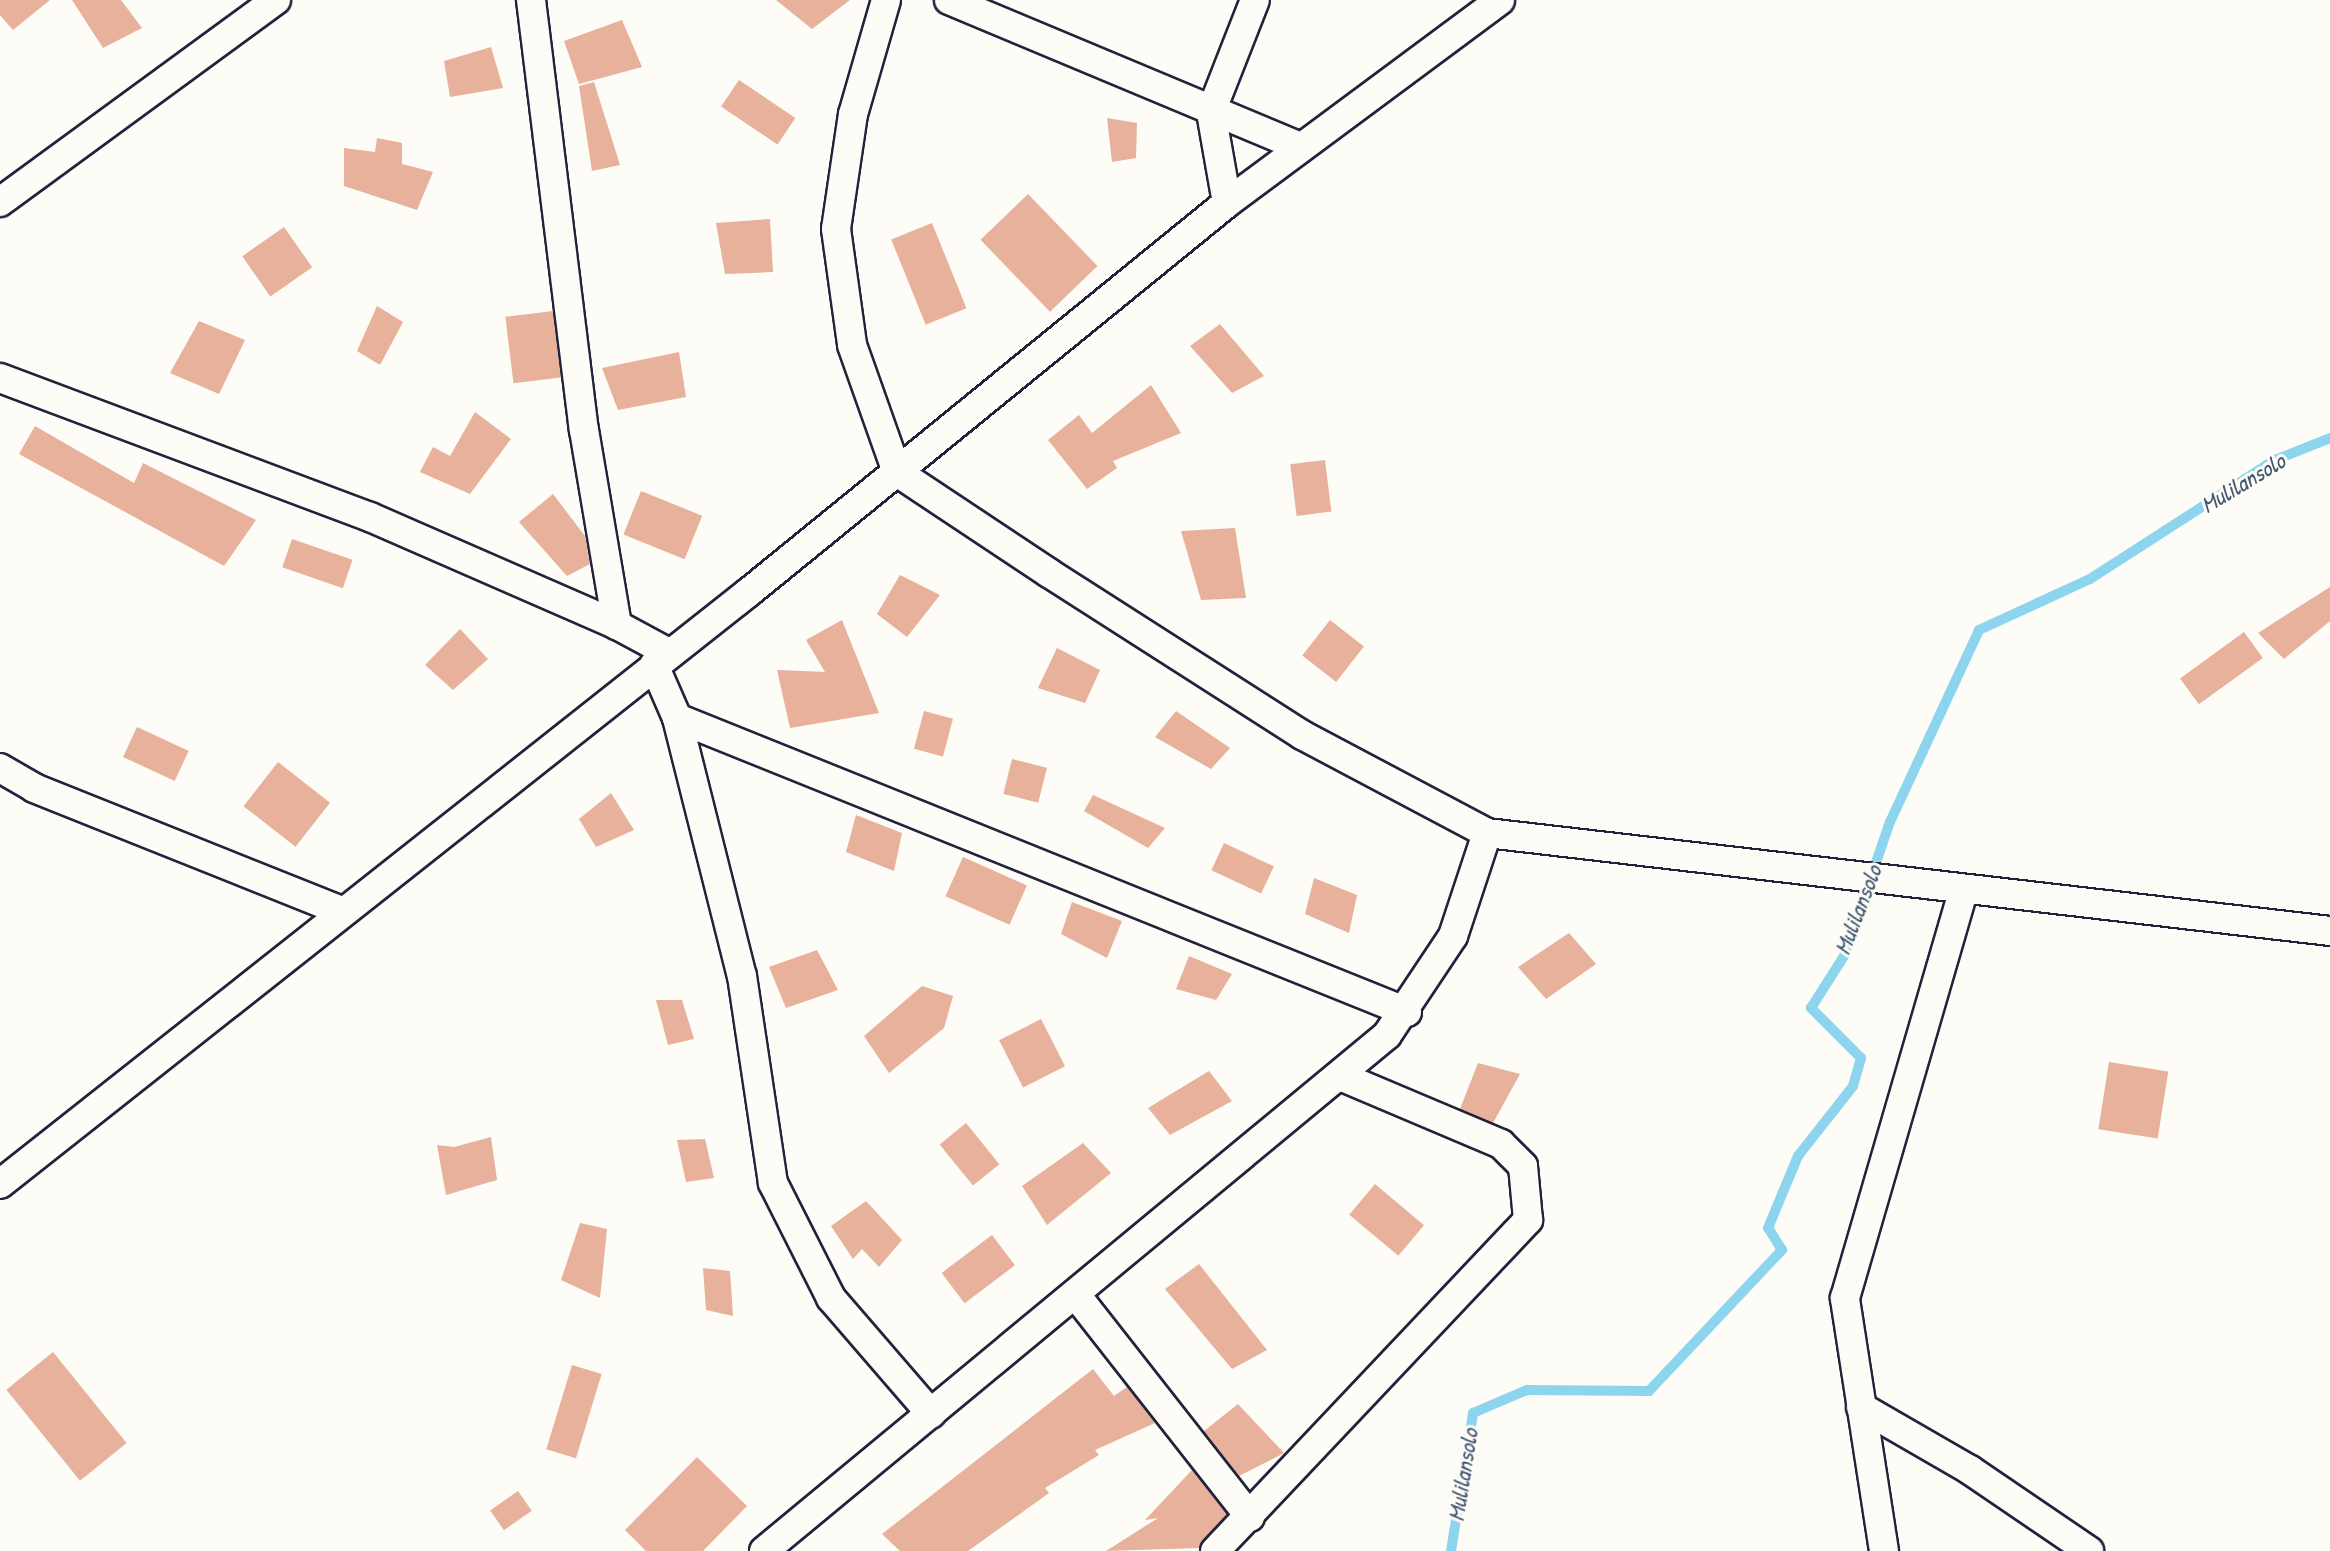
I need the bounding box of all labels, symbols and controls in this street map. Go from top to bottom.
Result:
water label: Mulilansolo [2196,447,2290,519]
water label: Mulilansolo [1828,862,1888,958]
water label: Mulilansolo [1442,1427,1484,1523]

